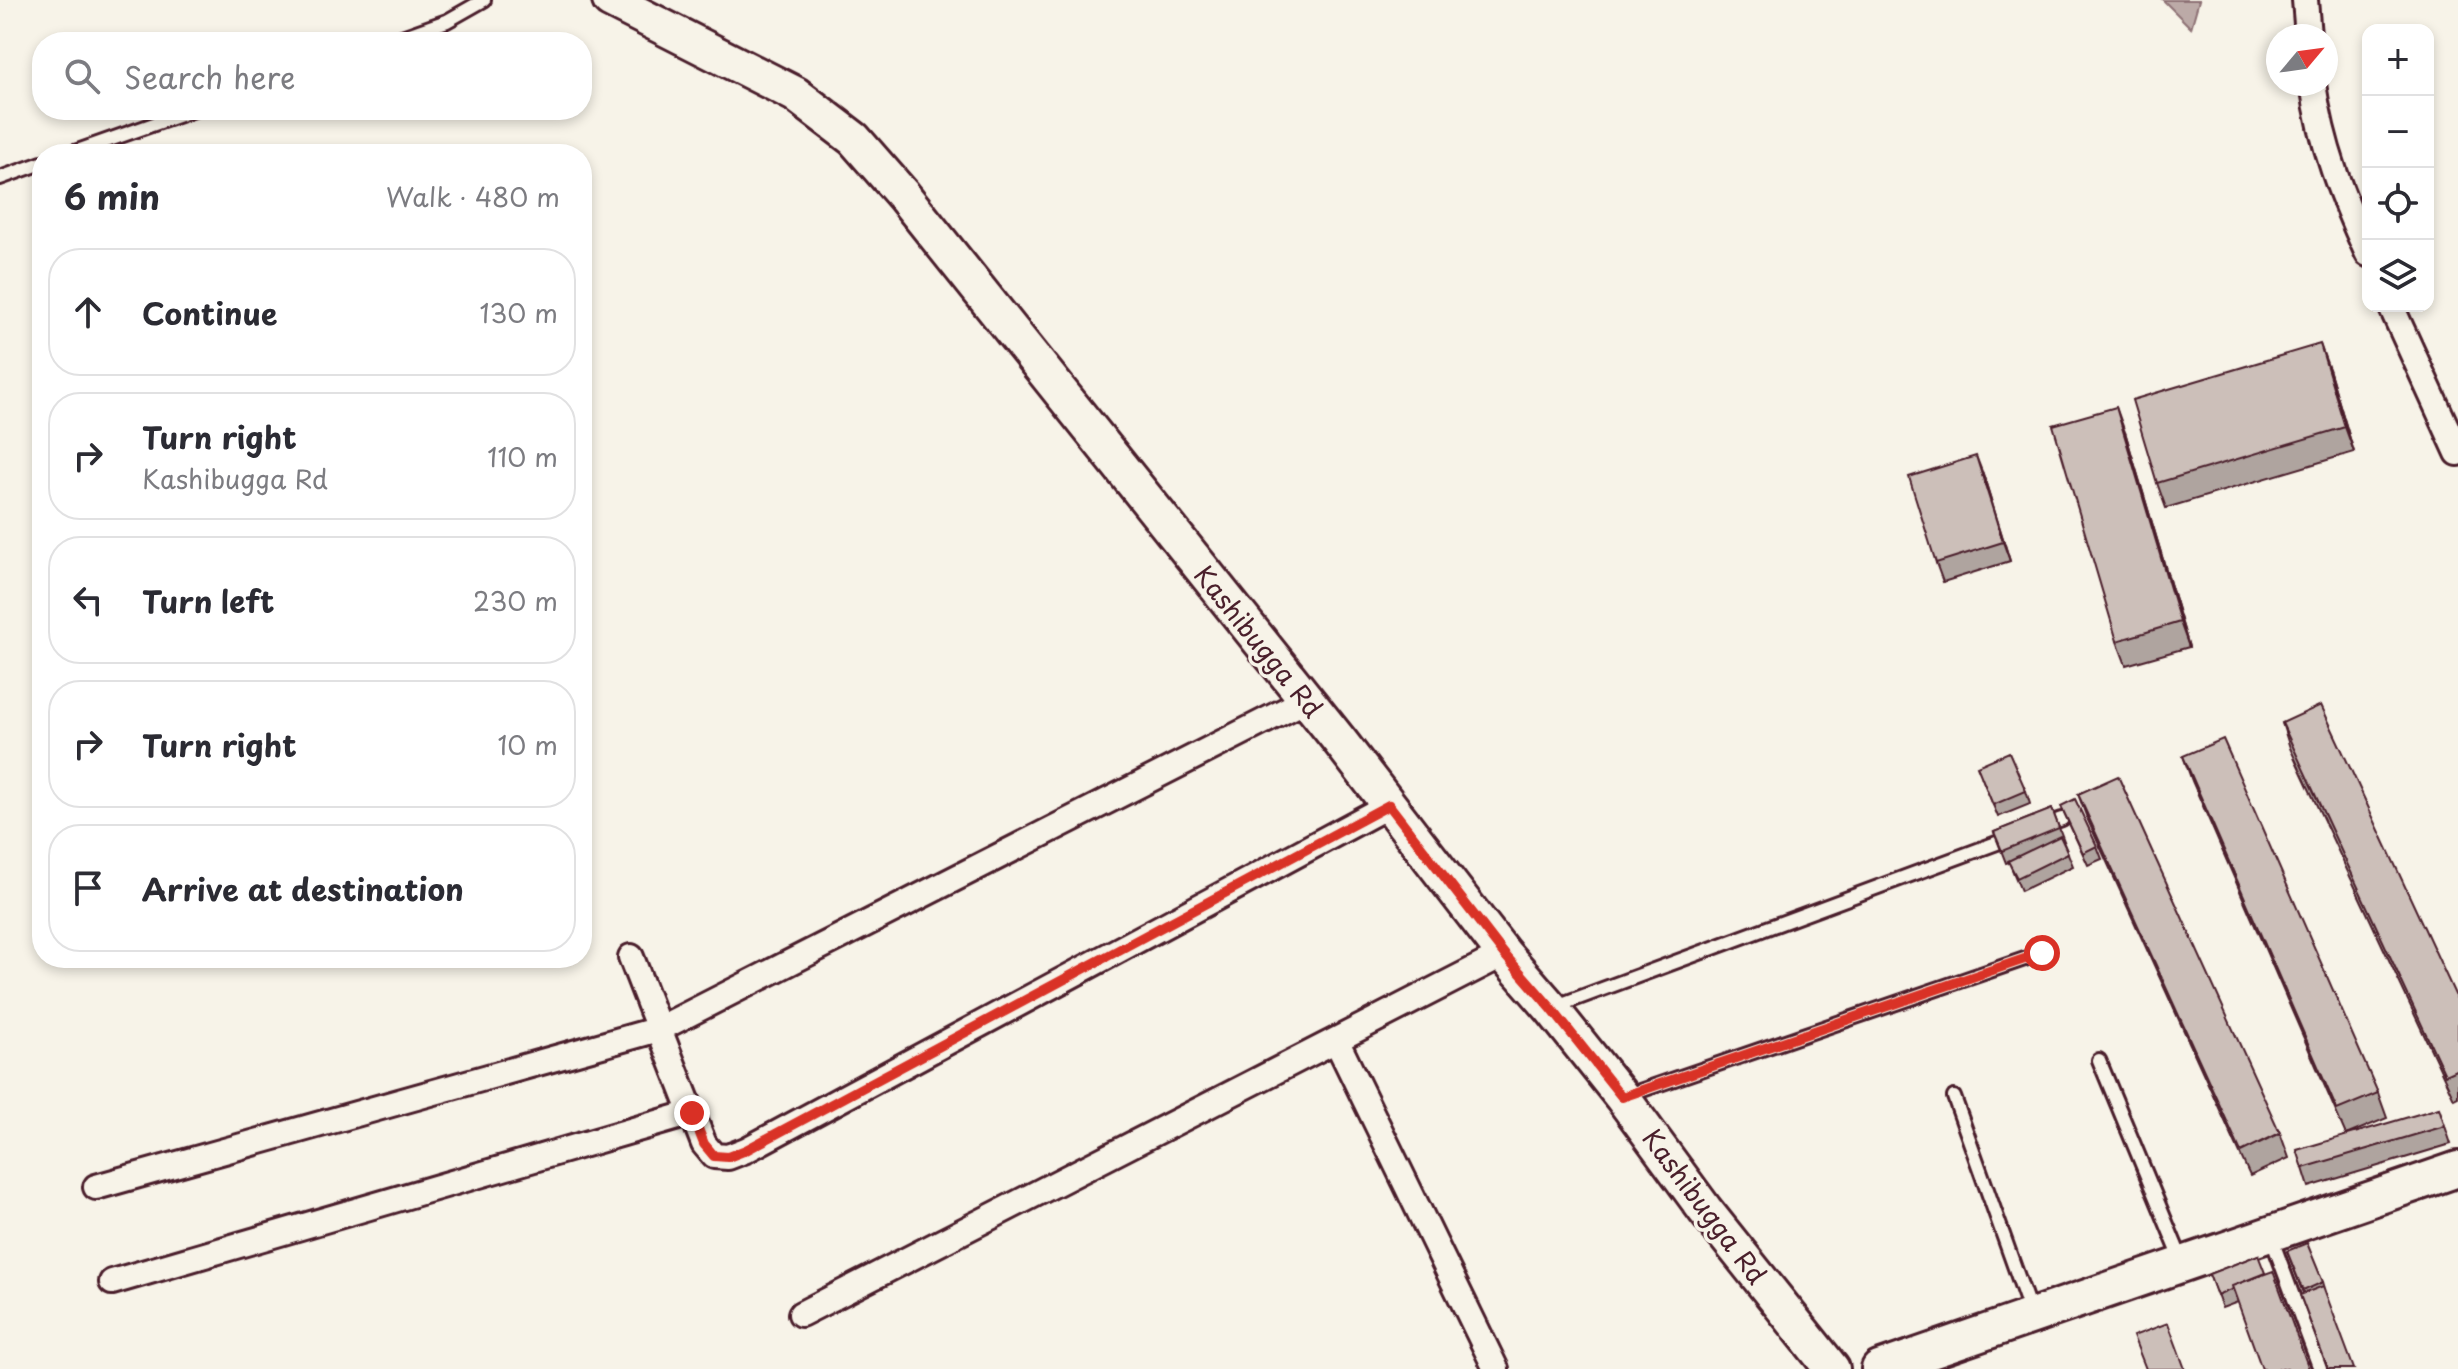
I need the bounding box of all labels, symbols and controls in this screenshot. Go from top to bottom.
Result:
north arrow [2266,24,2338,96]
map controls [2362,24,2434,312]
button: + [2362,24,2434,96]
search box [32,32,592,120]
icon: search [60,54,104,98]
text: Search here [124,54,296,99]
button: − [2362,96,2434,168]
button: locate [2362,168,2434,240]
text: 6 min [64,170,160,222]
text: Walk · 480 m [386,177,560,216]
button: layers [2362,240,2434,312]
icon: ahead [66,290,110,334]
text: Continue [142,290,277,335]
text: 130 m [479,293,558,332]
text: Turn right [142,414,297,459]
icon: right [66,434,110,478]
text: 110 m [487,437,558,476]
text: Kashibugga Rd [142,459,328,498]
street label: Kashibugga Rd [1185,556,1333,726]
icon: left [66,578,110,622]
text: Turn left [142,578,274,623]
text: 230 m [473,581,558,620]
icon: right [66,722,110,766]
text: Turn right [142,722,297,767]
text: 10 m [497,725,558,764]
icon: arrive [66,866,110,910]
text: Arrive at destination [142,866,464,911]
route start [2024,935,2060,971]
route end [674,1095,710,1131]
street label: Kashibugga Rd [1633,1120,1777,1292]

